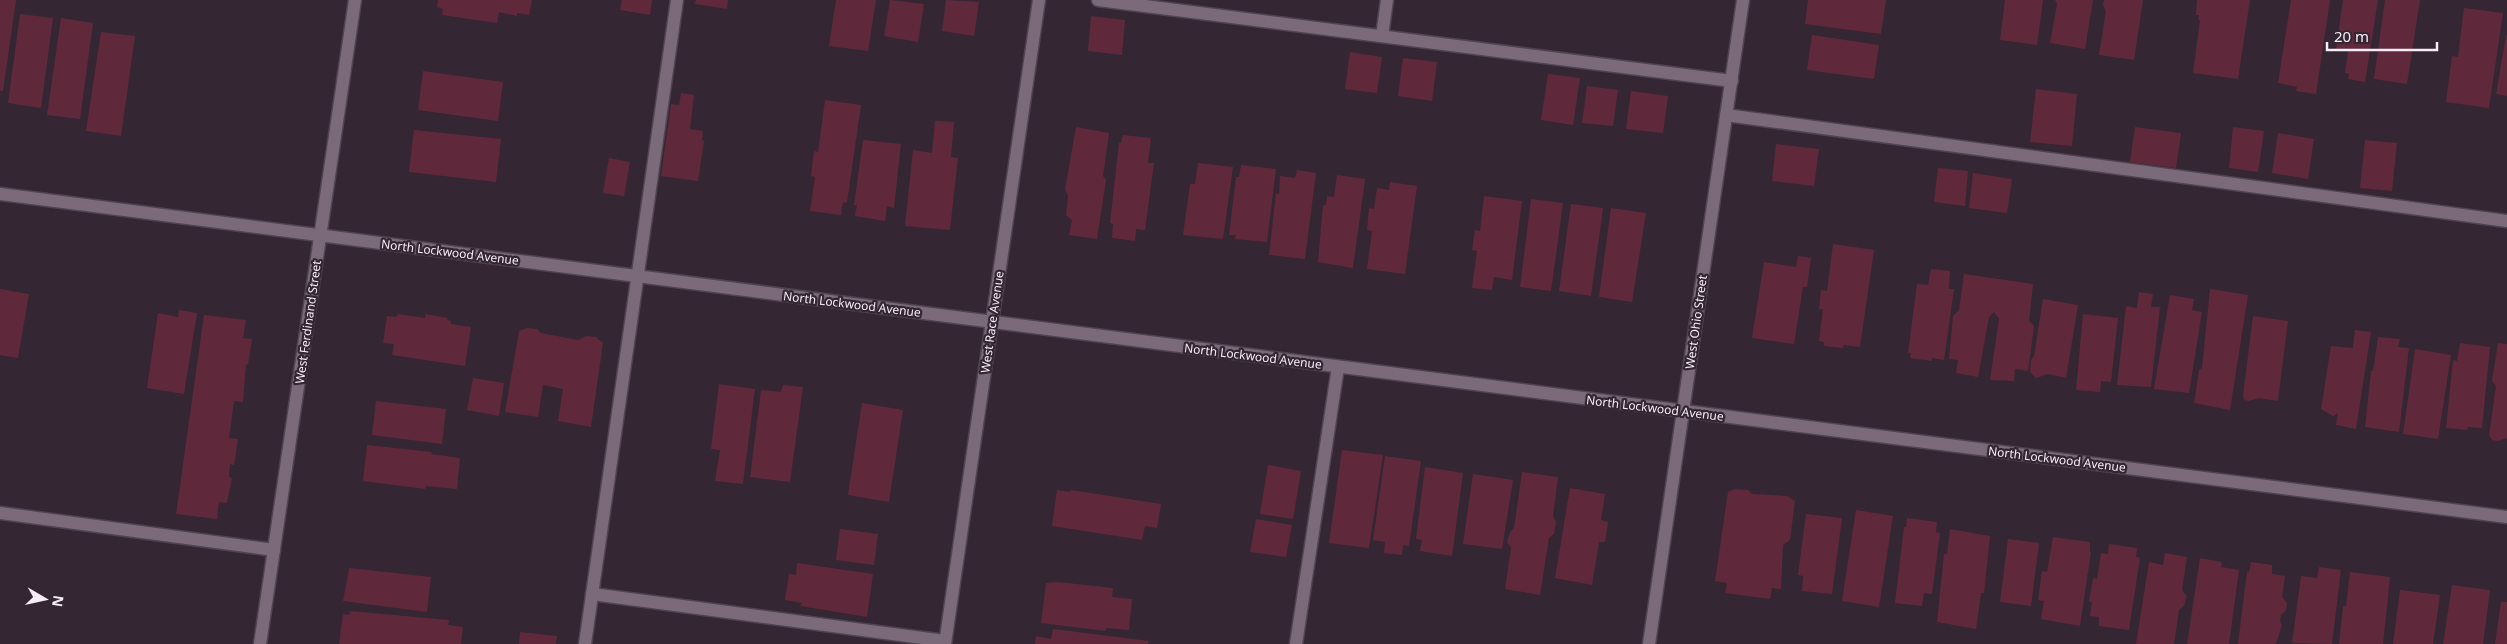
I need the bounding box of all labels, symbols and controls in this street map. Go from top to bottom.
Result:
scale bar [2327,20,2437,52]
text: 20 m [2334,26,2369,46]
street label: North Lockwood Avenue [380,235,520,269]
street label: West Ferdinand Street [291,258,325,385]
street label: West Race Avenue [976,270,1008,374]
street label: West Ohio Street [1681,273,1711,370]
street label: North Lockwood Avenue [782,287,922,321]
street label: North Lockwood Avenue [1183,339,1323,373]
street label: North Lockwood Avenue [1585,391,1725,425]
street label: North Lockwood Avenue [1987,442,2127,476]
north arrow [20,574,70,624]
text: N [48,594,69,608]

